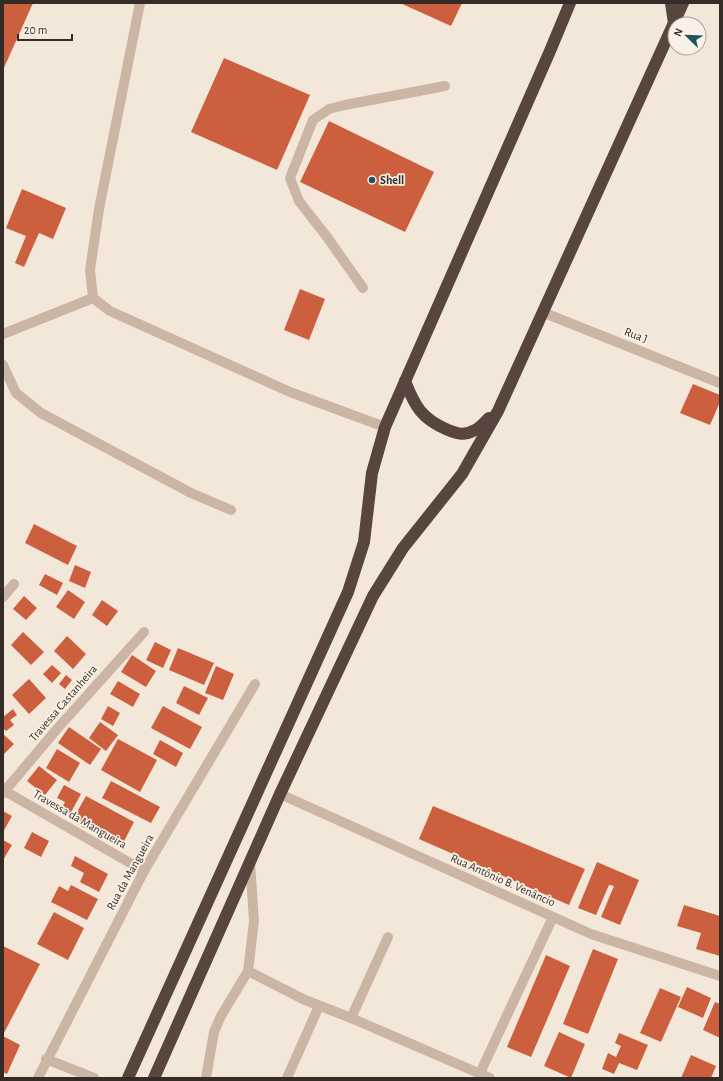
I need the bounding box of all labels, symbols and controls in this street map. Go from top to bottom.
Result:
scale bar [18,16,72,42]
north arrow [667,16,707,56]
text: 20 m [24,24,47,36]
text: N [672,27,685,38]
place label: Shell [380,174,404,186]
marker: Shell [367,175,377,185]
street label: Rua J [623,325,649,345]
street label: Travessa Castanheira [27,662,100,743]
street label: Travessa da Mangueira [31,787,129,851]
street label: Rua da Mangueira [104,832,156,912]
street label: Rua Antônio B. Venâncio [449,852,557,909]

